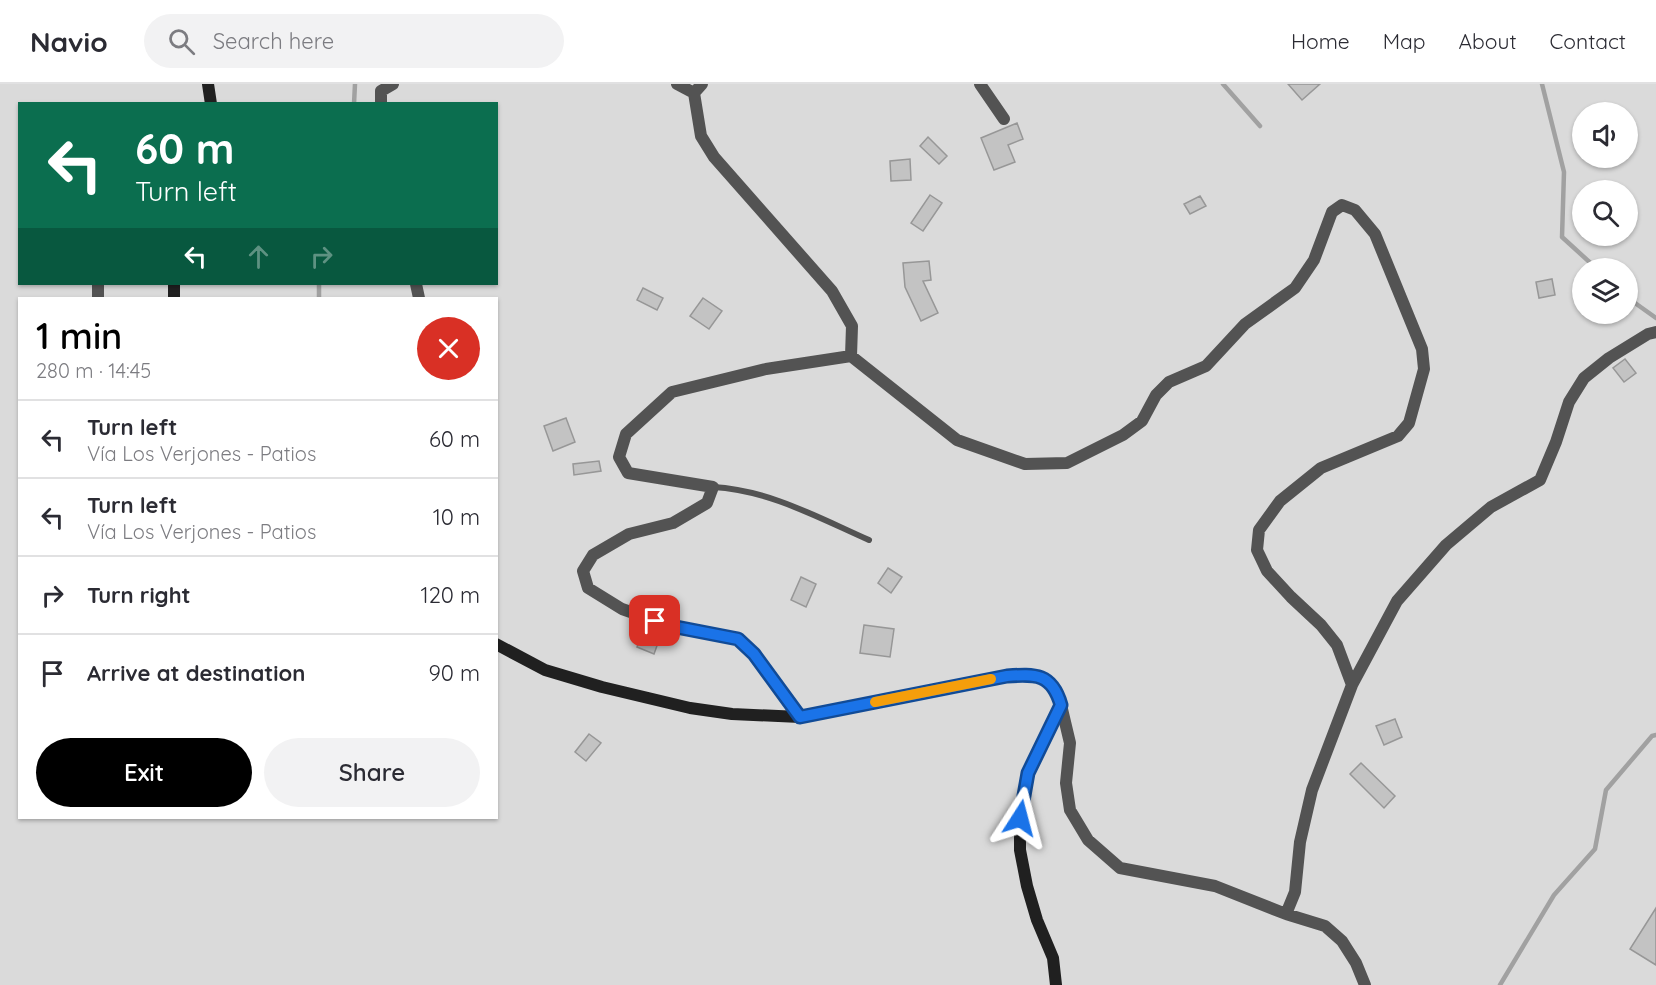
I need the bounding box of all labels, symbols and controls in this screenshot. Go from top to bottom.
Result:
search box [144,14,564,68]
text: Navio [30,24,108,59]
icon: search [165,25,198,58]
text: Search here [213,27,334,55]
text: Home [1291,28,1350,54]
text: Map [1383,28,1426,54]
text: About [1459,28,1517,54]
text: Contact [1550,28,1626,54]
map controls [1572,102,1638,324]
button: sound [1572,102,1638,168]
text: 60 m [135,122,235,175]
icon: left [36,126,114,204]
text: Turn left [135,174,237,208]
button: search [1572,180,1638,246]
icon: left [179,240,212,273]
icon: ahead [242,240,275,273]
icon: right [305,240,338,273]
button: layers [1572,258,1638,324]
text: 1 min [36,313,122,358]
button: close [417,317,480,380]
text: 280 m · 14:45 [36,358,151,383]
text: Turn left [87,413,177,441]
icon: left [36,423,69,456]
text: 60 m [429,425,480,453]
text: Vía Los Verjones - Patios [87,441,316,466]
text: Turn left [87,491,177,519]
icon: left [36,501,69,534]
text: 10 m [433,503,480,531]
text: Vía Los Verjones - Patios [87,519,316,544]
icon: right [36,579,69,612]
text: Turn right [87,581,191,609]
text: 120 m [421,581,480,609]
pin [629,595,680,646]
icon: arrive [638,604,671,637]
icon: arrive [36,657,69,690]
text: Arrive at destination [87,659,305,687]
text: 90 m [429,659,480,687]
button: Exit [36,738,252,807]
button: Share [264,738,480,807]
position arrow [988,786,1052,850]

